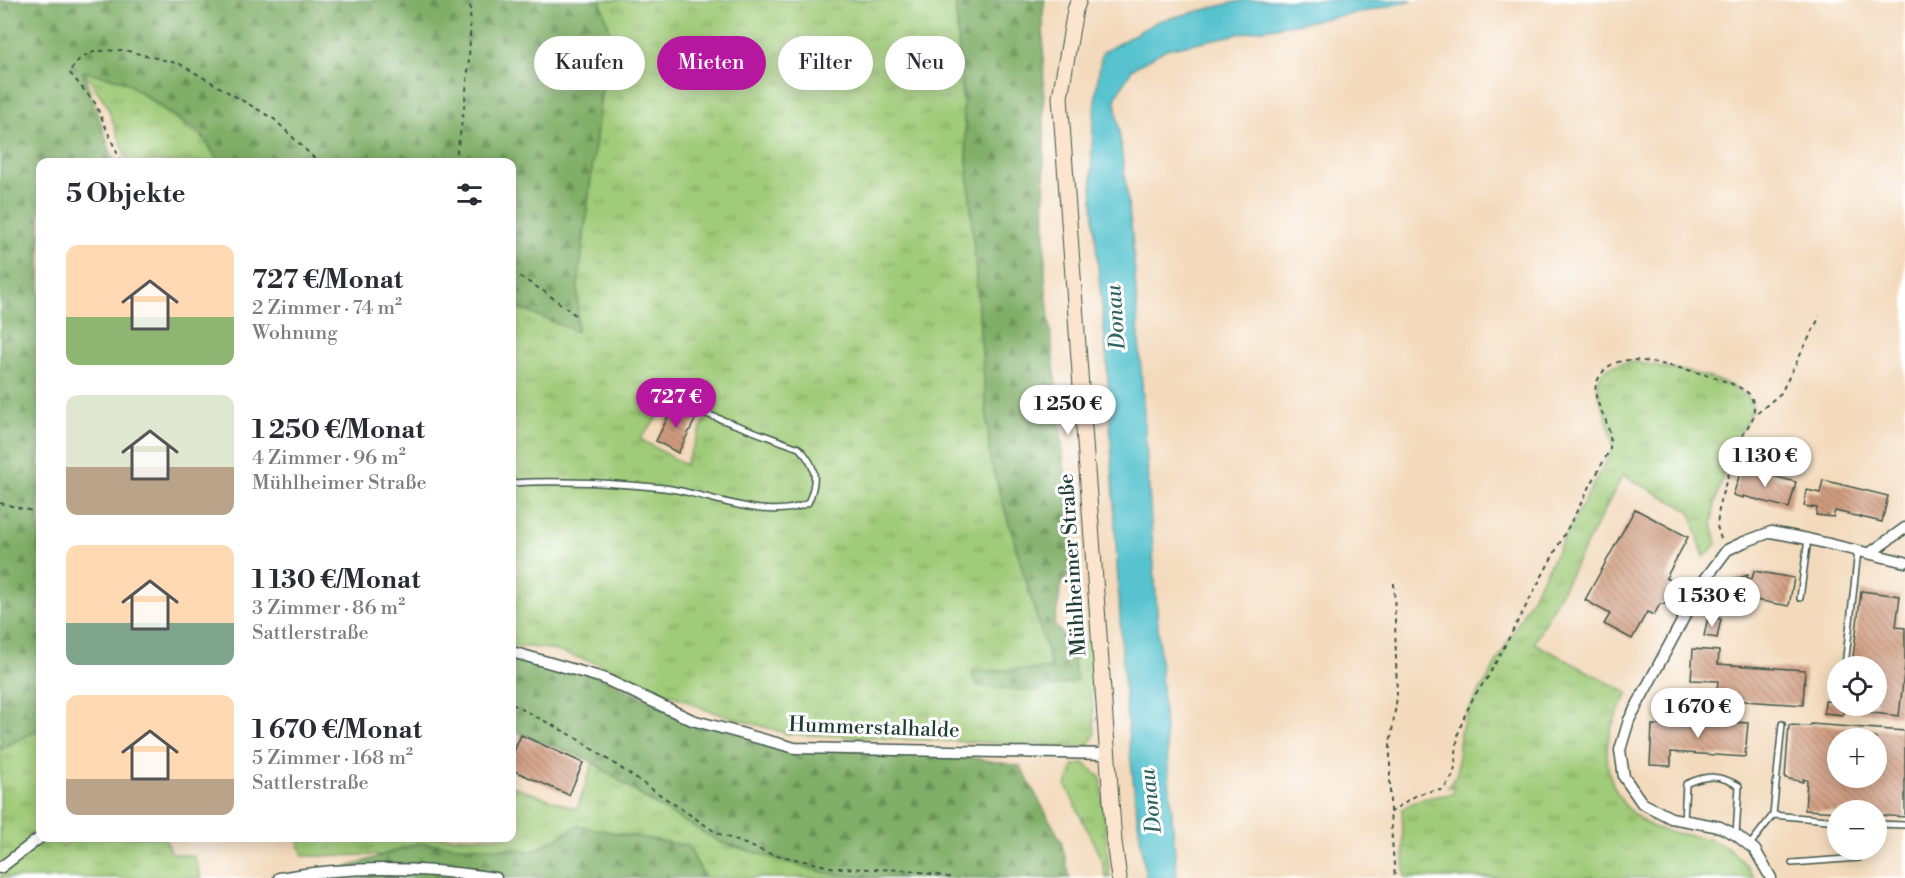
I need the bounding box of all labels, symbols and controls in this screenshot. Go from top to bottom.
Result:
chip: Kaufen [534,36,645,90]
chip: Mieten [657,36,766,90]
chip: Filter [778,36,873,90]
chip: Neu [885,36,965,90]
text: 5 Objekte [66,178,186,210]
icon: filters [453,178,486,211]
text: 727 €/Monat [252,264,403,296]
icon: home [114,269,186,341]
water label: Donau [1100,283,1132,352]
text: 2 Zimmer · 74 m² [252,296,402,321]
text: Wohnung [252,321,338,346]
pin: 727 € [634,378,718,429]
text: 727 € [650,385,702,410]
pin: 1 250 € [1013,385,1123,436]
text: 1 250 € [1034,392,1102,417]
text: 1 250 €/Monat [252,414,425,446]
icon: home [114,419,186,491]
pin: 1 130 € [1710,437,1820,488]
text: 1 130 € [1732,444,1798,469]
text: 4 Zimmer · 96 m² [252,446,406,471]
text: Mühlheimer Straße [252,471,426,496]
street label: Mühlheimer Straße [1054,473,1092,657]
text: 1 130 €/Monat [252,564,420,596]
icon: home [114,569,186,641]
pin: 1 530 € [1657,577,1767,628]
text: 1 530 € [1678,584,1746,609]
text: 3 Zimmer · 86 m² [252,596,405,621]
text: Sattlerstraße [252,621,369,646]
map controls [1827,656,1887,860]
button: locate [1827,656,1887,716]
pin: 1 670 € [1643,688,1753,739]
text: 1 670 € [1665,695,1731,720]
street label: Hummerstalhalde [788,712,960,744]
text: 1 670 €/Monat [252,714,422,746]
icon: home [114,719,186,791]
button: + [1827,728,1887,788]
text: 5 Zimmer · 168 m² [252,746,413,771]
water label: Donau [1134,767,1168,836]
text: Sattlerstraße [252,771,369,796]
button: − [1827,800,1887,860]

